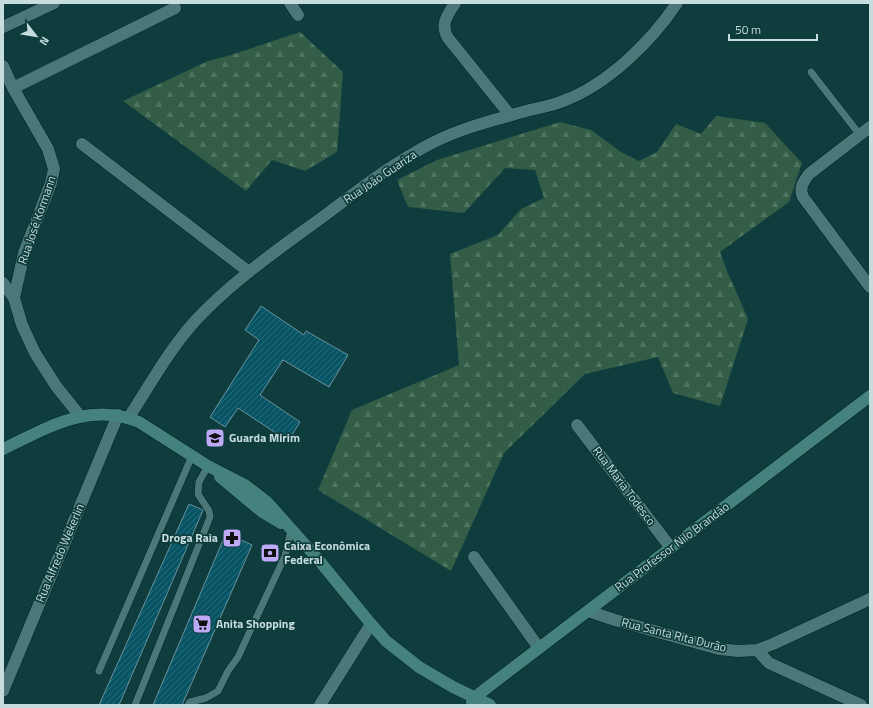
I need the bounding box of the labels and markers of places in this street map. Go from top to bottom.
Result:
school or university icon: Guarda Mirim [204,427,226,449]
place label: Guarda Mirim [229,428,300,447]
pharmacy icon: Droga Raia [221,527,243,549]
place label: Droga Raia [162,528,218,547]
place label: Caixa Econômica Federal [284,536,370,569]
bank icon: Caixa Econômica Federal [259,542,281,564]
supermarket icon: Anita Shopping [191,613,213,635]
place label: Anita Shopping [216,614,295,633]

